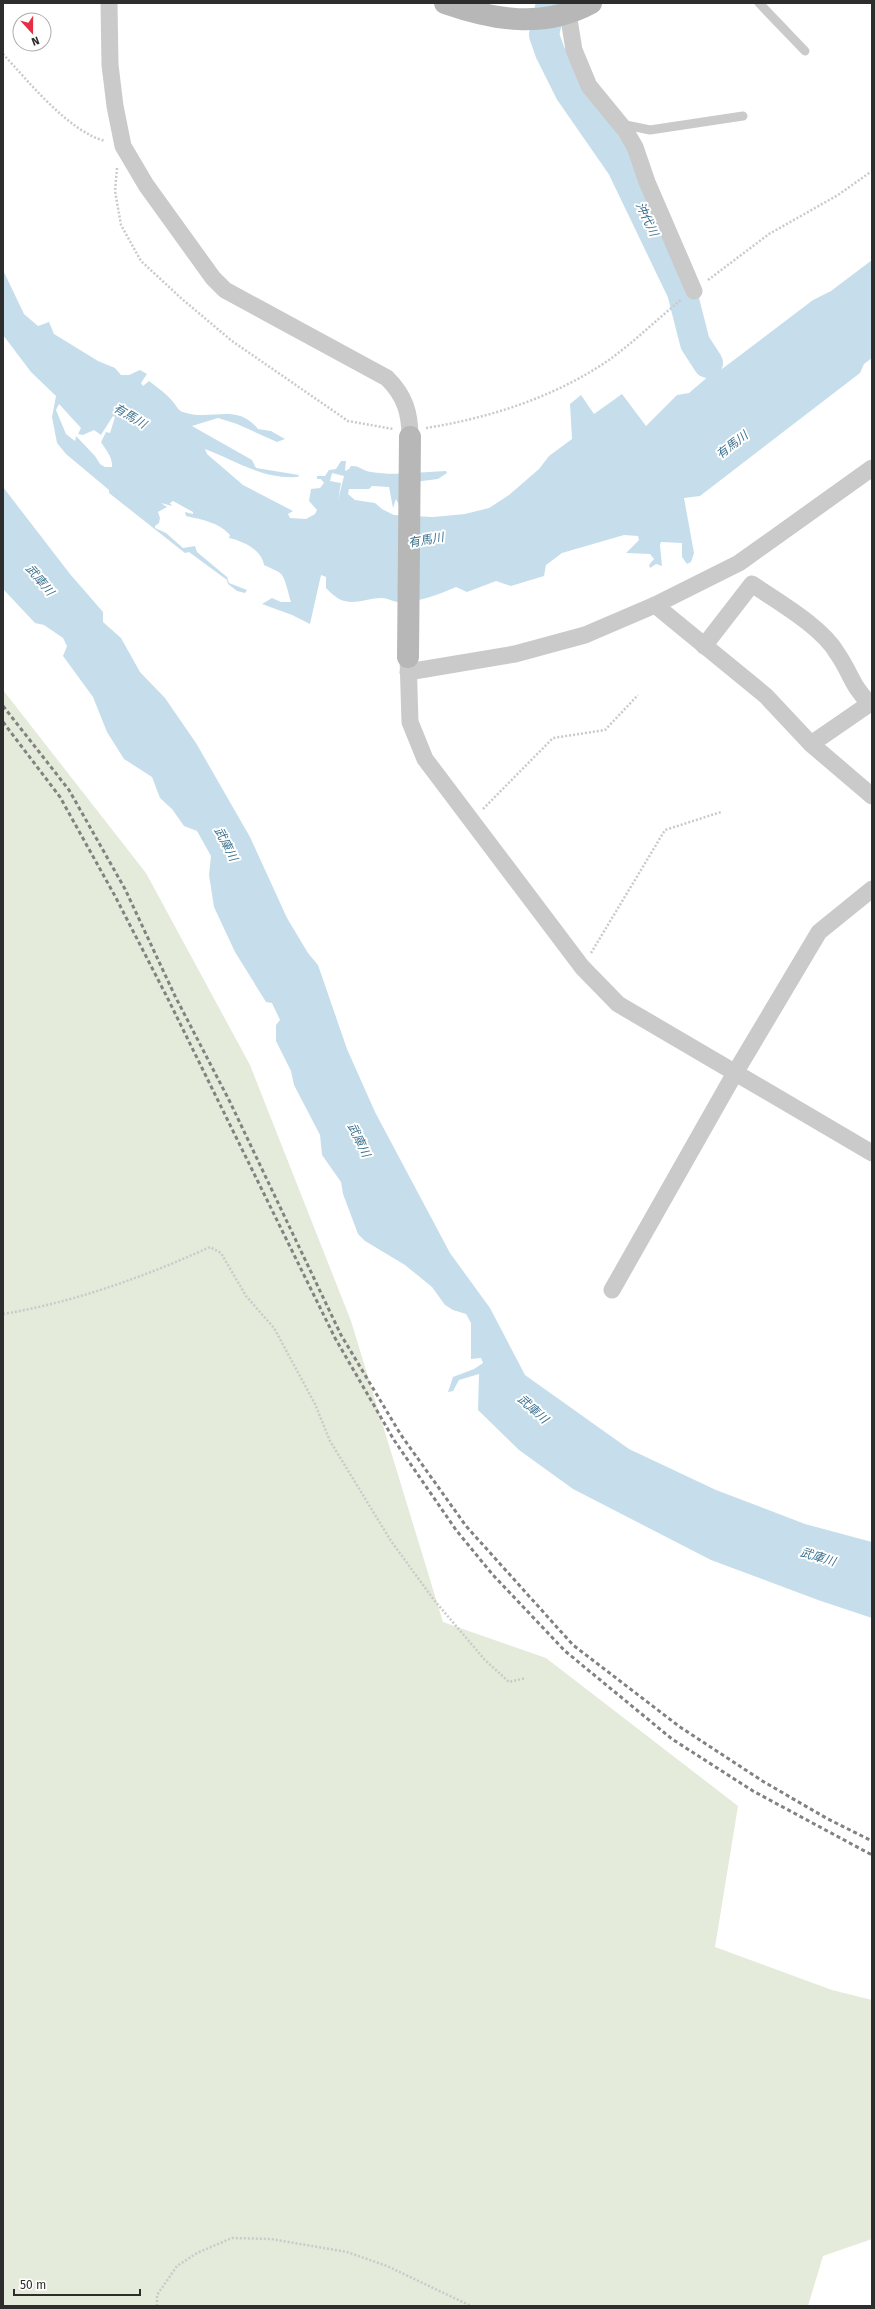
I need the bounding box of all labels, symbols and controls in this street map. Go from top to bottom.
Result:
north arrow [12,12,52,52]
text: N [30,33,41,48]
water label: 沖代川 [633,200,662,240]
water label: 有馬川 [111,401,151,432]
water label: 有馬川 [714,427,752,462]
water label: 有馬川 [407,530,447,550]
water label: 武庫川 [23,562,58,600]
water label: 武庫川 [212,825,241,865]
water label: 武庫川 [345,1121,374,1161]
water label: 武庫川 [515,1392,553,1428]
water label: 武庫川 [799,1545,839,1570]
scale bar [14,2271,140,2297]
text: 50 m [20,2278,46,2292]

